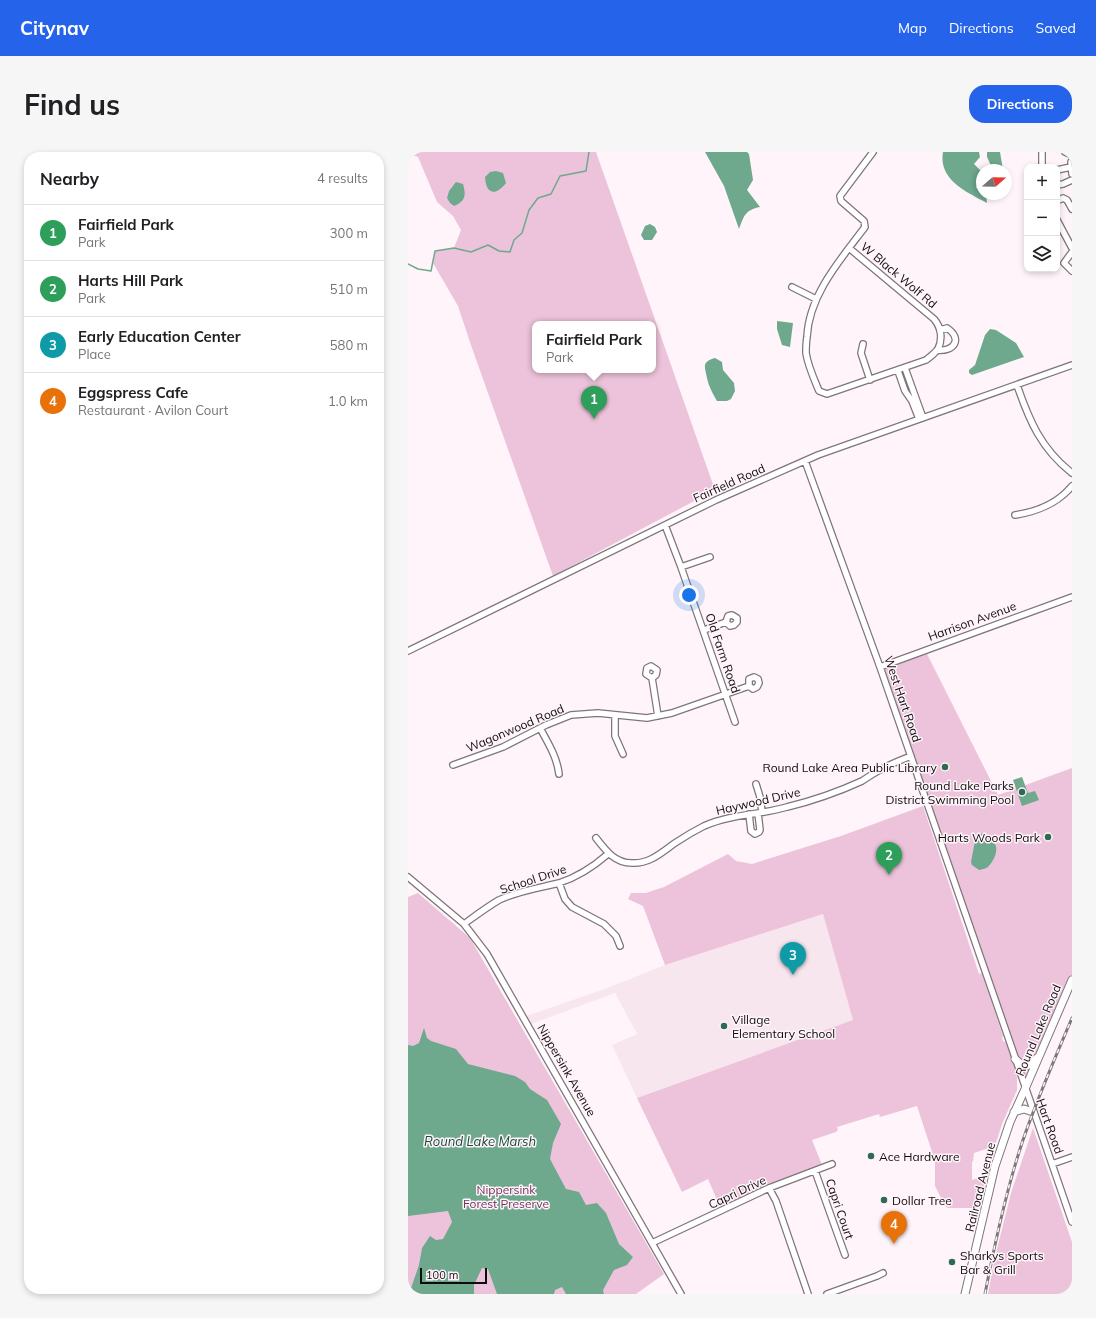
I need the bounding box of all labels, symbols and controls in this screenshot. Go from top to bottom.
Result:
text: Citynav [20,16,89,40]
text: Map [898,19,927,37]
text: Directions [949,19,1014,37]
text: Saved [1036,19,1076,37]
button: Directions [969,85,1072,123]
text: Find us [24,87,120,122]
north arrow [976,164,1012,200]
map controls [1024,164,1060,272]
button: + [1024,164,1060,200]
text: Nearby [40,168,99,189]
text: 4 results [317,170,368,186]
button: − [1024,200,1060,236]
text: Fairfield Park [78,215,174,234]
text: 1 [49,225,57,241]
text: 300 m [330,225,368,241]
text: Park [78,234,105,250]
button: layers [1024,236,1060,272]
street label: W Black Wolf Rd [858,239,940,311]
text: Harts Hill Park [78,271,183,290]
text: 2 [49,281,57,297]
text: 510 m [330,281,368,297]
text: Park [78,290,105,306]
popup [532,321,656,373]
text: Early Education Center [78,327,241,346]
text: Fairfield Park [546,330,642,349]
text: 3 [49,337,57,353]
text: 580 m [330,337,368,353]
text: Place [78,346,111,362]
text: Park [546,349,573,365]
text: Eggspress Cafe [78,383,188,402]
pin: 1 [581,386,607,419]
text: 4 [49,393,57,409]
text: 1.0 km [328,393,368,409]
text: Restaurant · Avilon Court [78,402,228,418]
street label: Fairfield Road [691,460,767,506]
your location [679,585,699,605]
street label: Harrison Avenue [926,598,1018,644]
street label: Old Farm Road [702,611,744,695]
street label: West Hart Road [881,654,925,744]
street label: Wagonwood Road [464,701,566,755]
place label: Round Lake Area Public Library [762,760,938,775]
marker: Round Lake Area Public Library [940,762,950,772]
place label: Round Lake Parks District Swimming Pool [885,778,1014,807]
street label: Haywood Drive [714,784,802,818]
marker: Round Lake Parks District Swimming Pool [1017,787,1027,797]
place label: Harts Woods Park [938,830,1041,845]
marker: Harts Woods Park [1043,832,1053,842]
pin: 2 [876,842,902,875]
street label: School Drive [498,861,568,897]
pin: 3 [780,942,806,975]
street label: Round Lake Road [1012,982,1064,1078]
place label: Village Elementary School [732,1012,835,1041]
street label: Nippersink Avenue [535,1021,599,1119]
marker: Village Elementary School [719,1021,729,1031]
street label: Hart Road [1033,1096,1067,1156]
water label: Round Lake Marsh [424,1133,536,1149]
street label: Railroad Avenue [962,1141,998,1233]
place label: Ace Hardware [879,1149,959,1164]
marker: Ace Hardware [866,1151,876,1161]
street label: Capri Drive [706,1172,768,1212]
street label: Capri Court [823,1177,857,1241]
park label: Nippersink Forest Preserve [463,1182,549,1211]
place label: Dollar Tree [892,1193,952,1208]
marker: Dollar Tree [879,1195,889,1205]
pin: 4 [881,1211,907,1244]
place label: Sharkys Sports Bar & Grill [960,1248,1044,1277]
marker: Sharkys Sports Bar & Grill [947,1257,957,1267]
scale bar [420,1266,487,1285]
text: 100 m [426,1268,458,1282]

